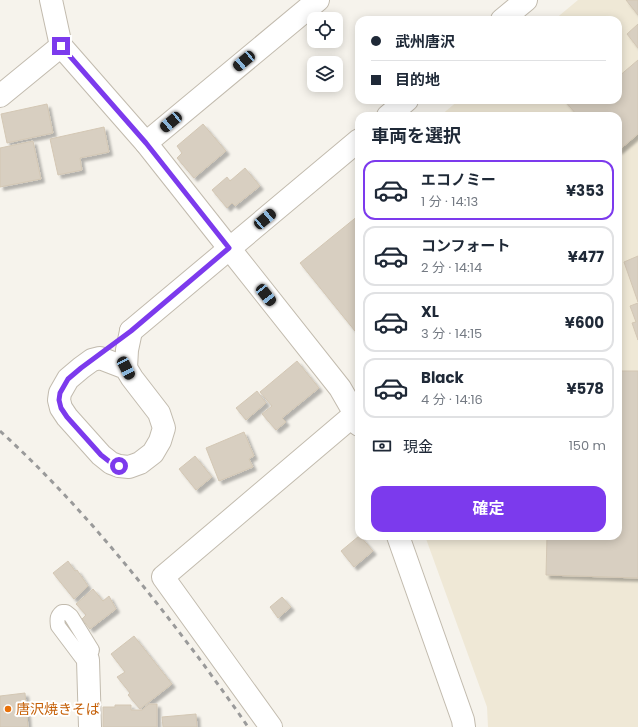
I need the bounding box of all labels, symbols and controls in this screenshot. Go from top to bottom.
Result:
map controls [307,12,343,92]
button: locate [307,12,343,48]
text: 武州唐沢 [395,31,455,52]
route end [52,37,70,55]
car [231,49,257,73]
button: layers [307,56,343,92]
text: 目的地 [395,69,440,90]
car [158,110,184,134]
text: 車両を選択 [371,123,461,148]
text: エコノミー [421,169,496,190]
icon: car [373,172,409,208]
text: ¥353 [566,180,604,201]
text: 1 分 · 14:13 [421,192,478,211]
car [252,207,278,231]
text: コンフォート [421,235,511,256]
icon: car [373,238,409,274]
text: ¥477 [568,246,604,267]
text: 2 分 · 14:14 [421,258,482,277]
car [254,282,278,308]
text: XL [421,301,439,322]
icon: car [373,304,409,340]
text: ¥600 [565,312,604,333]
text: 3 分 · 14:15 [421,324,482,343]
car [115,355,137,381]
text: Black [421,367,464,388]
icon: car [373,370,409,406]
text: ¥578 [566,378,604,399]
text: 4 分 · 14:16 [421,390,483,409]
icon: cash [371,435,393,457]
text: 現金 [403,436,433,457]
text: 150 m [569,436,606,455]
route start [110,457,128,475]
button: 確定 [371,486,606,532]
place label: 唐沢焼きそば [16,699,100,719]
marker: 唐沢焼きそば [3,704,13,714]

